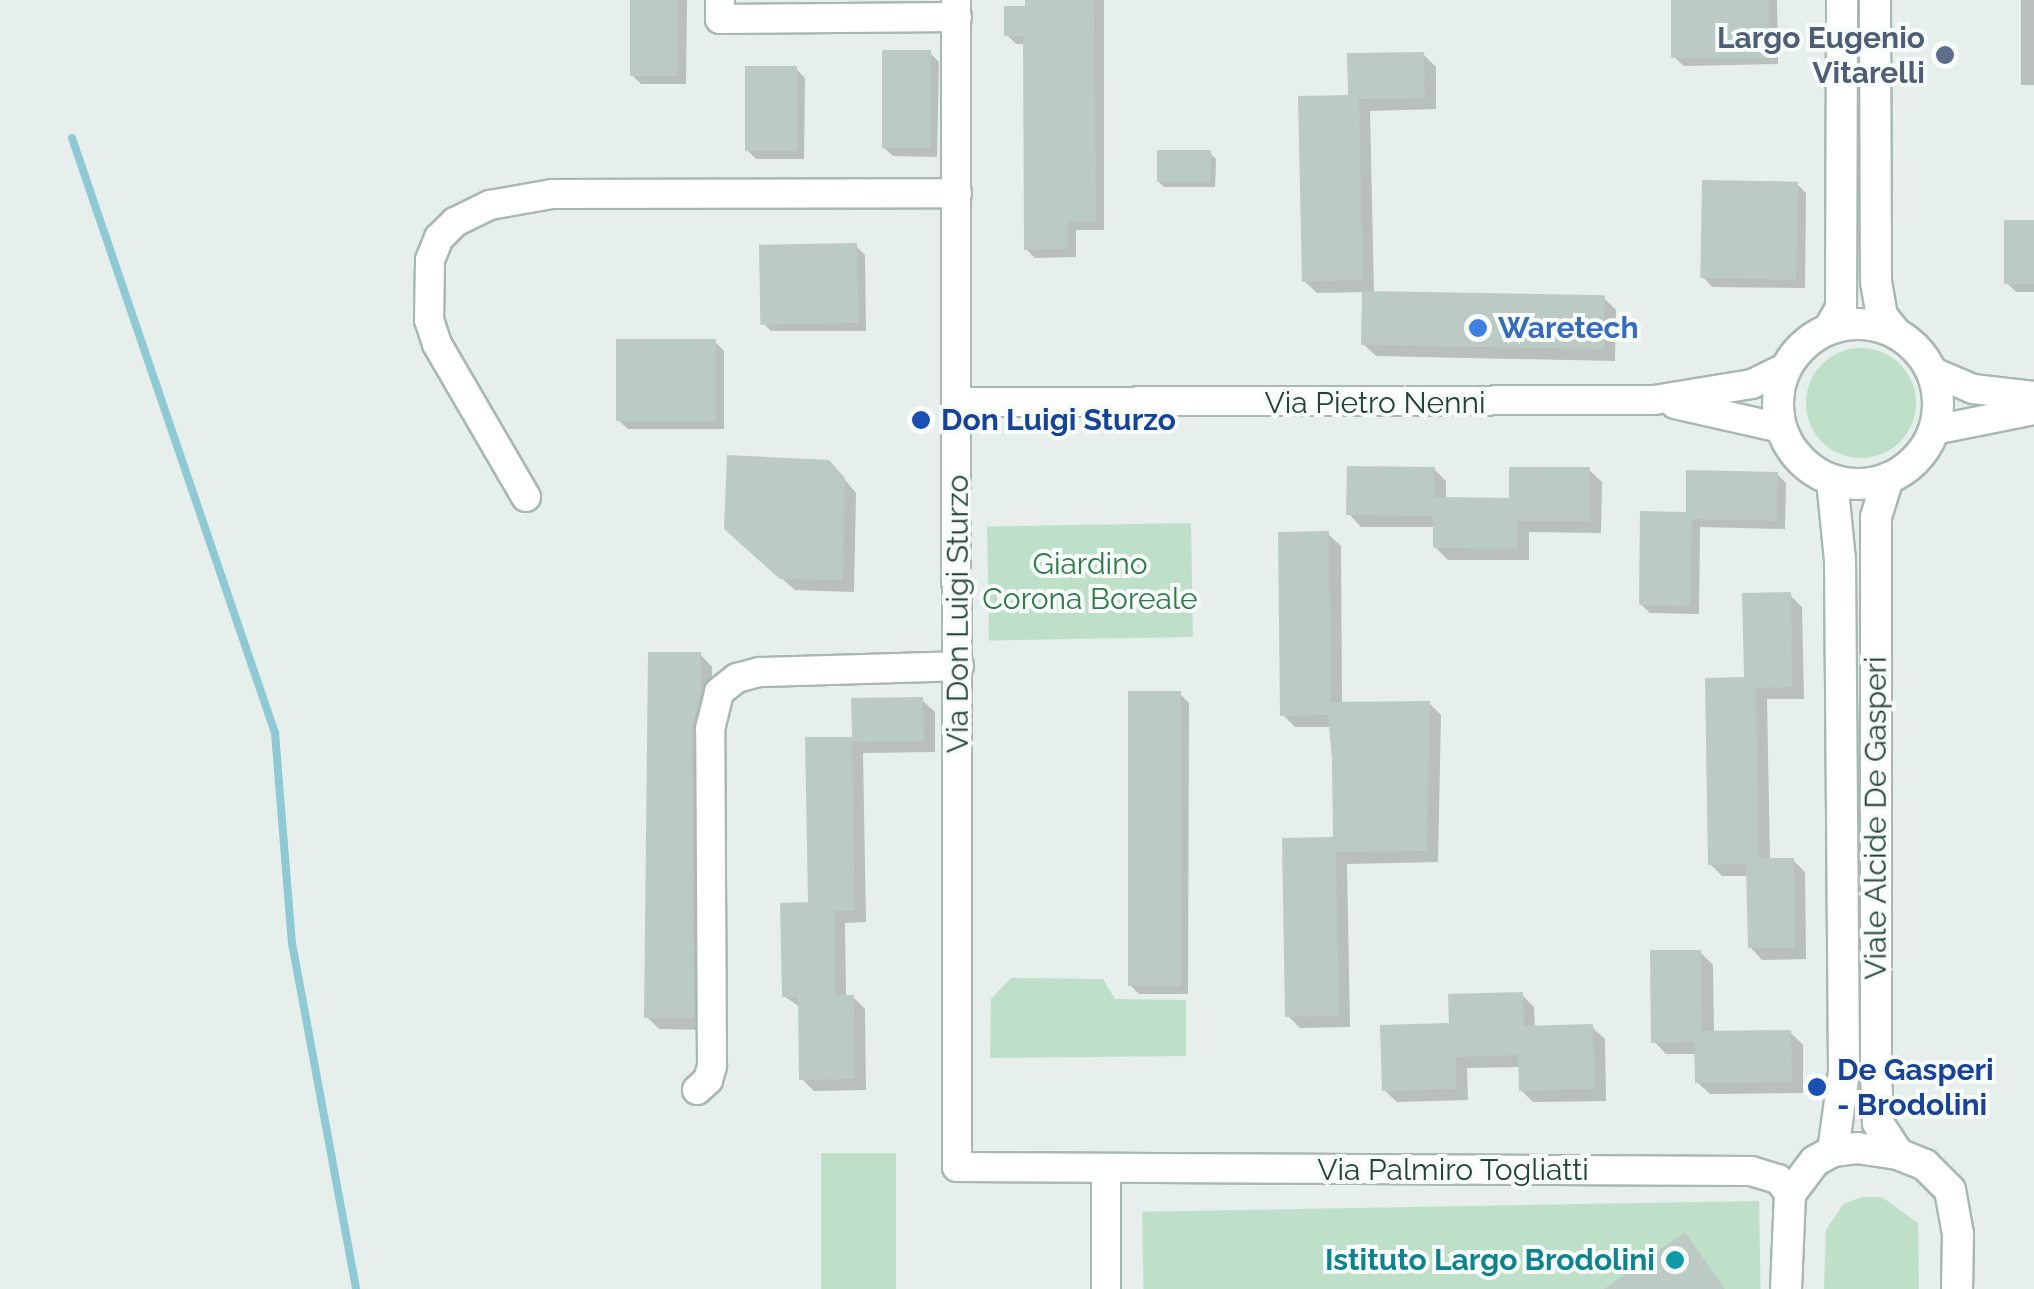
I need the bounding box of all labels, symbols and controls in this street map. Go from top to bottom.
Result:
place label: Largo Eugenio Vitarelli [1717,20,1925,90]
marker: Largo Eugenio Vitarelli [1934,44,1956,66]
place label: Waretech [1498,310,1639,346]
marker: Waretech [1467,317,1489,339]
street label: Via Pietro Nenni [1264,385,1486,421]
place label: Don Luigi Sturzo [941,402,1176,438]
marker: Don Luigi Sturzo [910,409,932,431]
street label: Via Don Luigi Sturzo [940,475,976,753]
park label: Giardino Corona Boreale [982,546,1198,616]
street label: Viale Alcide De Gasperi [1858,656,1894,980]
place label: De Gasperi - Brodolini [1837,1052,1994,1122]
marker: De Gasperi - Brodolini [1806,1076,1828,1098]
street label: Via Palmiro Togliatti [1317,1152,1589,1188]
place label: Istituto Largo Brodolini [1325,1242,1655,1278]
marker: Istituto Largo Brodolini [1664,1249,1686,1271]

